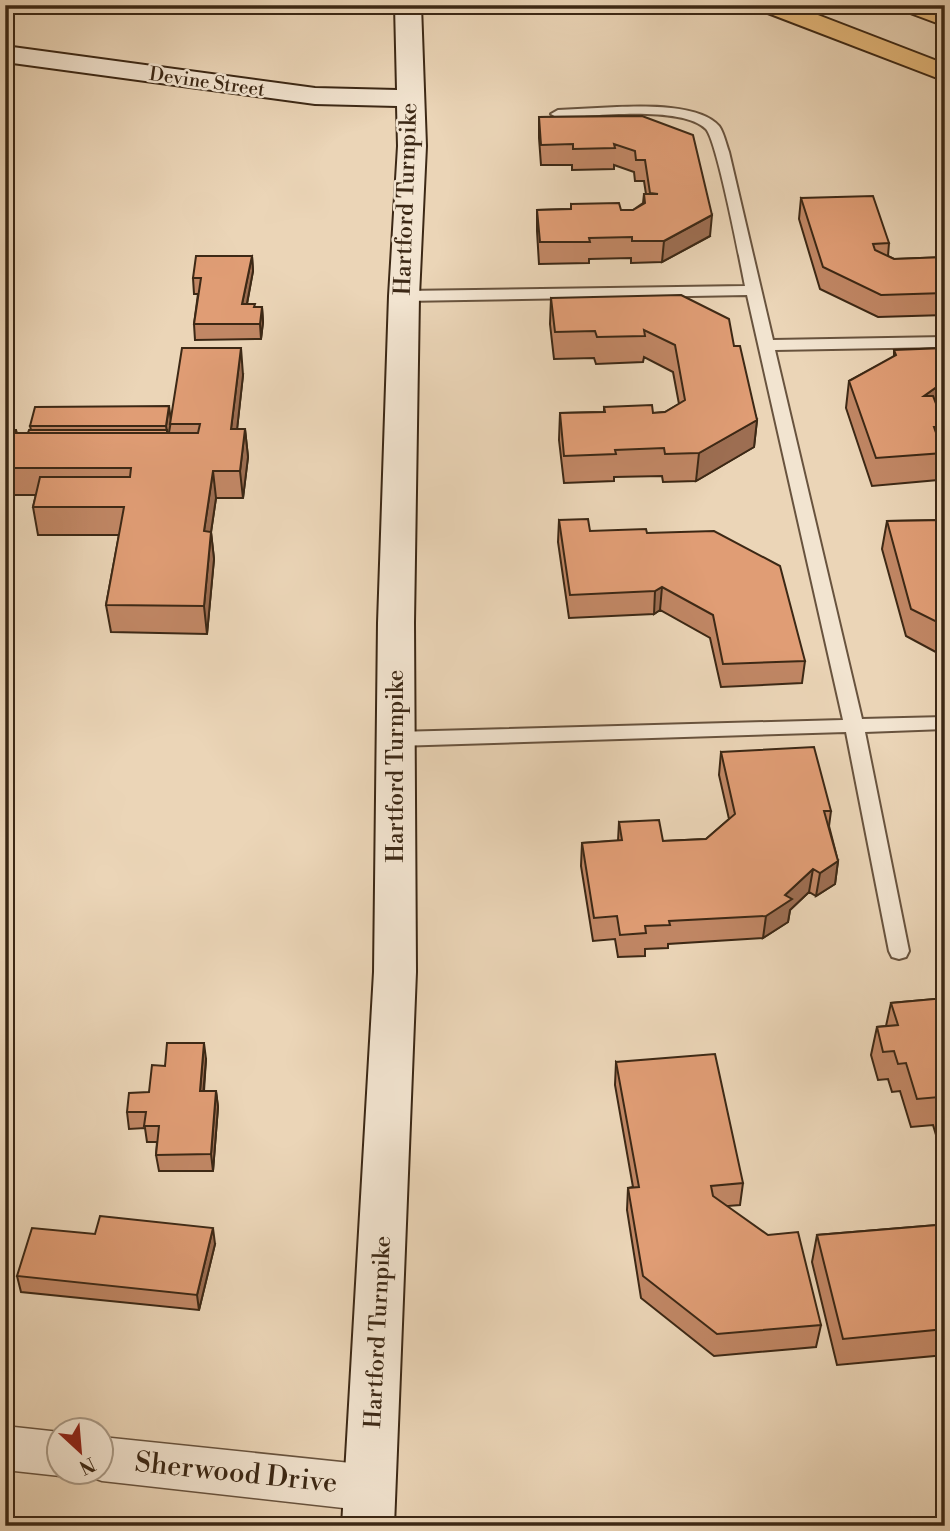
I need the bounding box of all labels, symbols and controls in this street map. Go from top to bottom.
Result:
street label: Devine Street [148,62,267,102]
street label: Hartford Turnpike [389,102,423,296]
street label: Hartford Turnpike [382,670,410,862]
street label: Hartford Turnpike [359,1235,397,1429]
north arrow [46,1416,116,1486]
street label: Sherwood Drive [133,1445,339,1501]
text: N [75,1451,99,1479]

